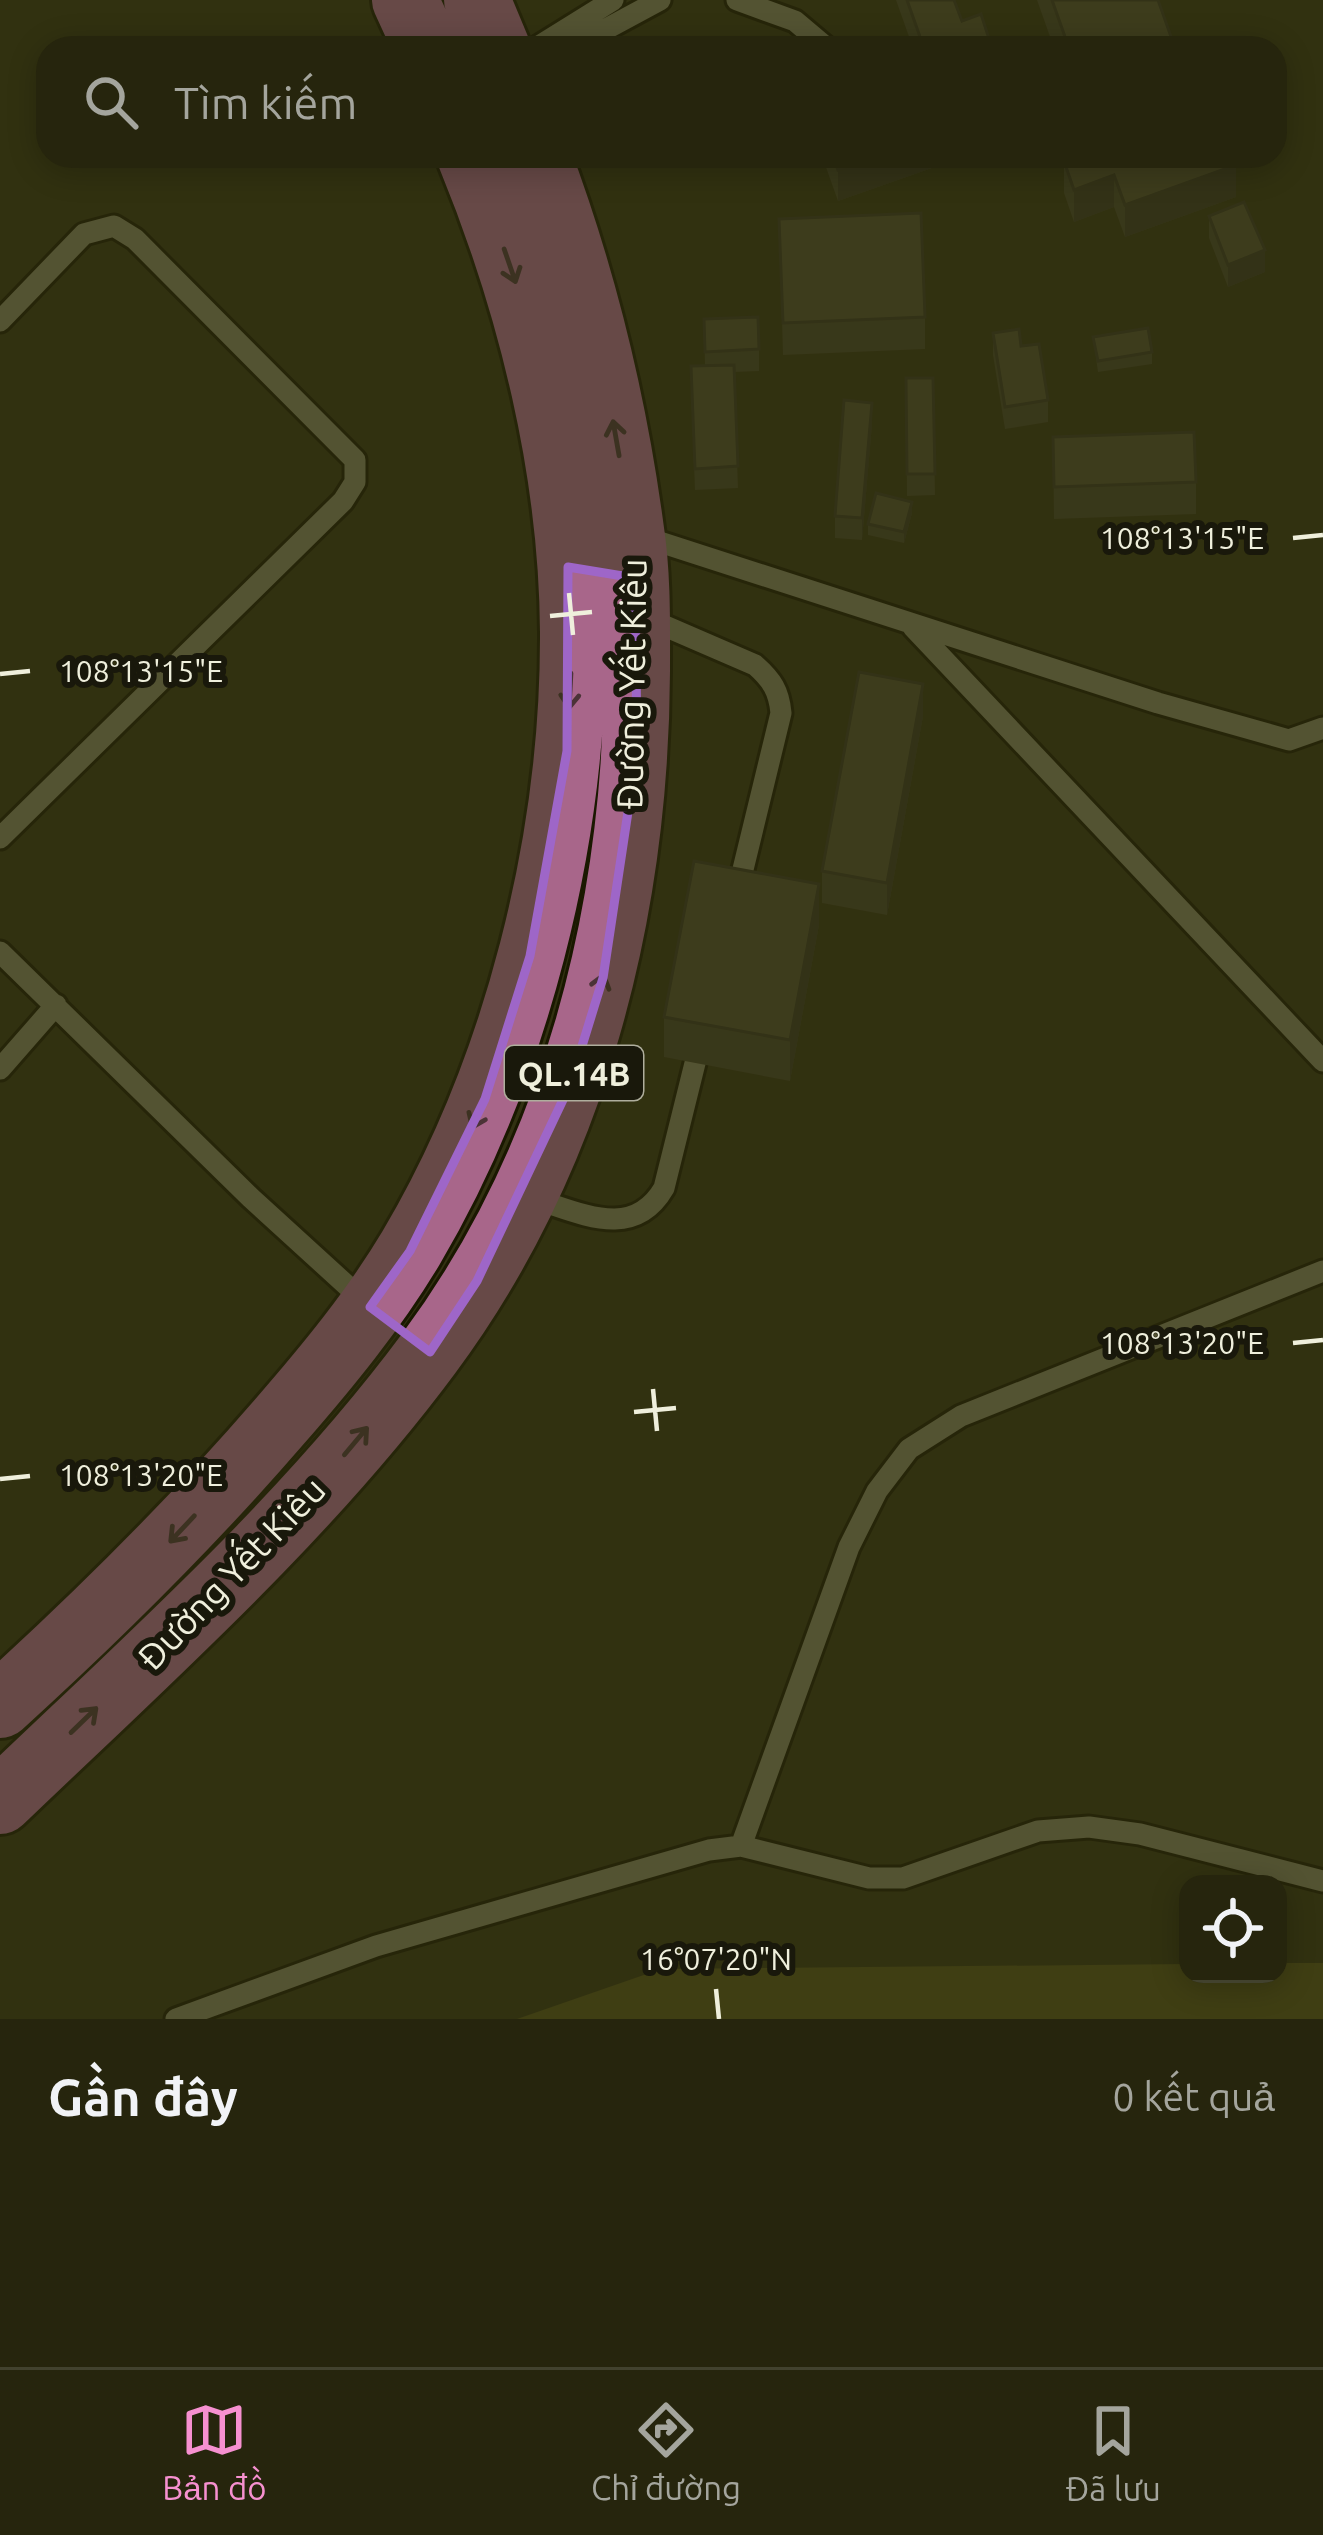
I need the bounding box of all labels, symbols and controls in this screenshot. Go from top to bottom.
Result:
search box [36,36,1287,168]
icon: search [78,69,144,135]
text: Tìm kiếm [174,77,357,128]
one-way arrow [501,247,522,284]
one-way arrow [603,419,626,458]
text: 108°13'15"E [1100,521,1264,555]
street label: Đường Yết Kiêu [605,558,654,810]
text: 108°13'15"E [59,654,223,688]
one-way arrow [558,671,581,710]
one-way arrow [589,973,611,1011]
road number: QL.14B [505,1046,643,1100]
one-way arrow [467,1093,489,1129]
text: 108°13'20"E [1100,1326,1264,1360]
one-way arrow [342,1426,370,1457]
text: 108°13'20"E [59,1458,223,1492]
street label: Đường Yết Kiêu [127,1466,333,1678]
one-way arrow [169,1514,196,1544]
one-way arrow [69,1706,99,1735]
map controls [1179,1875,1287,1983]
button: locate [1179,1875,1287,1983]
text: 16°07'20"N [640,1942,792,1976]
text: Gần đây [48,2068,238,2126]
text: 0 kết quả [1112,2075,1275,2118]
tab: Bản đồ [162,2397,267,2508]
tab: Chỉ đường [591,2397,741,2508]
tab: Đã lưu [1066,2398,1161,2507]

